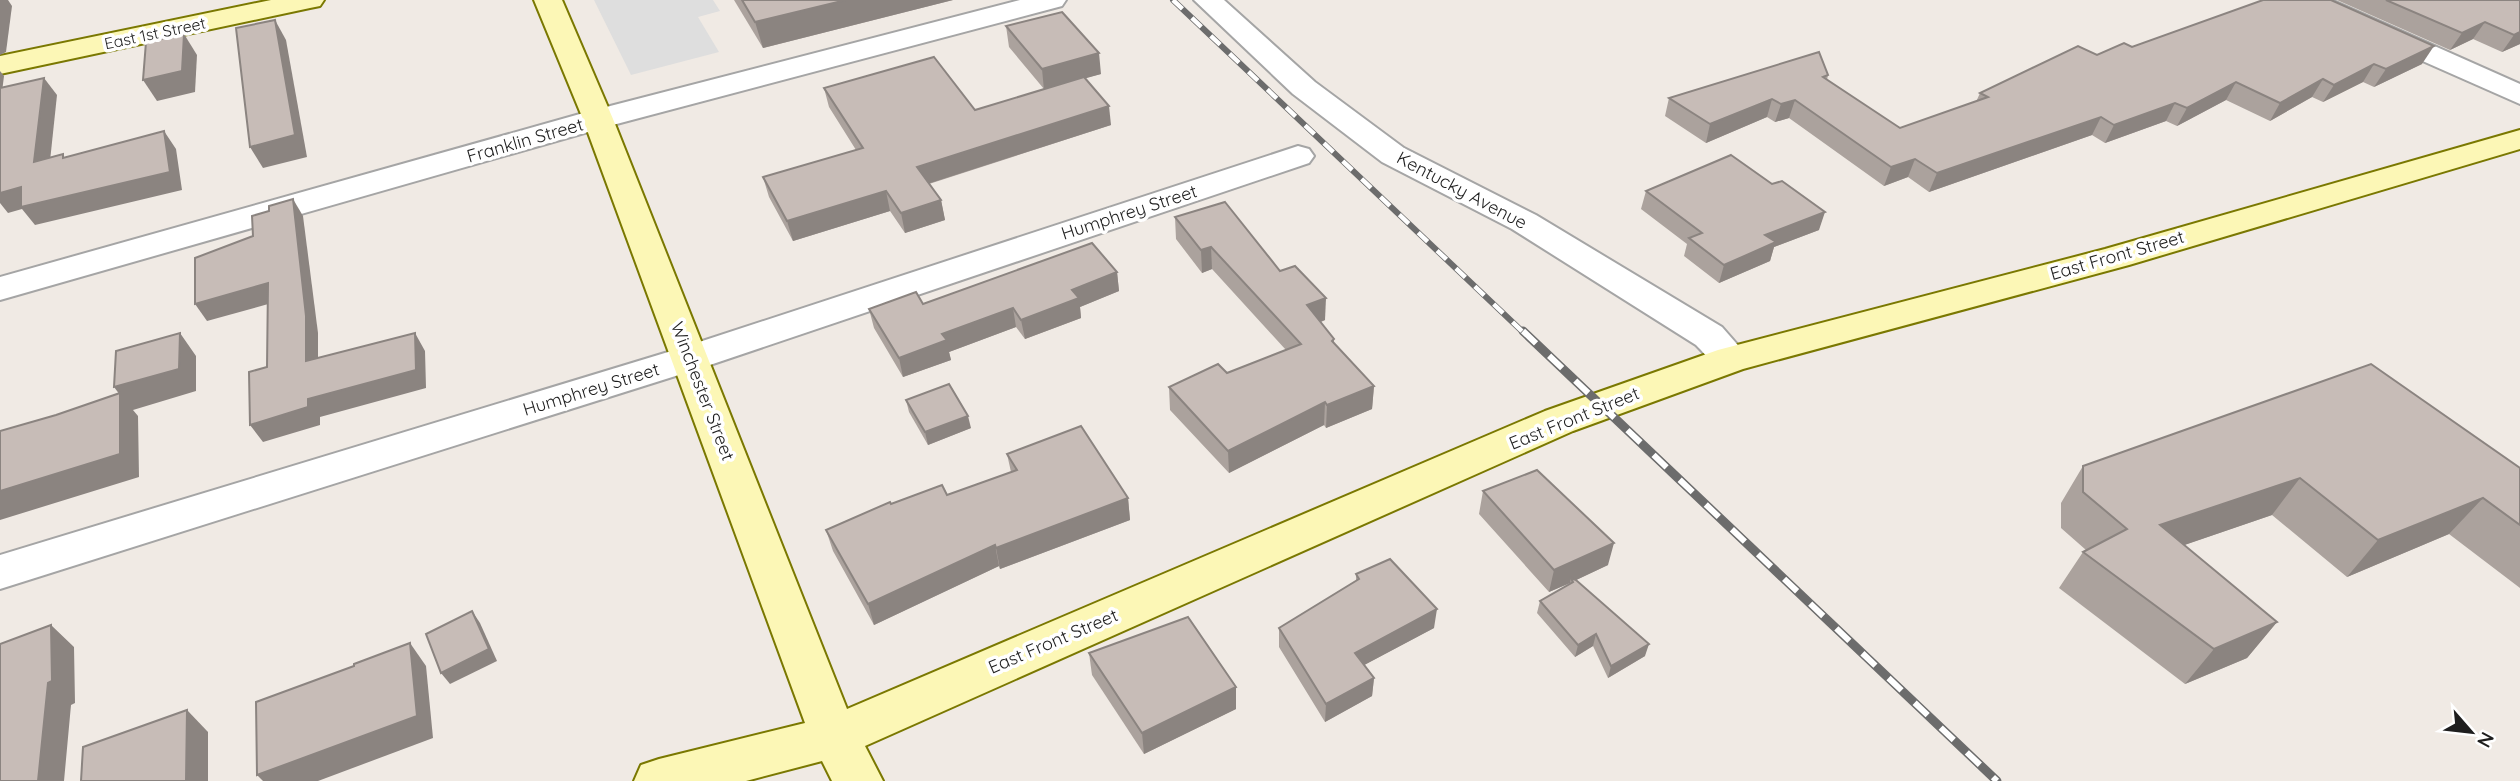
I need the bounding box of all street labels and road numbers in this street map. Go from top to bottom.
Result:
street label: East 1st Street [103,13,207,53]
street label: Franklin Street [464,112,586,168]
street label: Kentucky Avenue [1393,146,1531,234]
street label: Humphrey Street [1058,179,1200,245]
street label: East Front Street [2047,225,2187,285]
street label: Winchester Street [666,318,740,464]
street label: Humphrey Street [520,357,662,421]
street label: East Front Street [1505,381,1643,455]
street label: East Front Street [985,603,1121,679]

